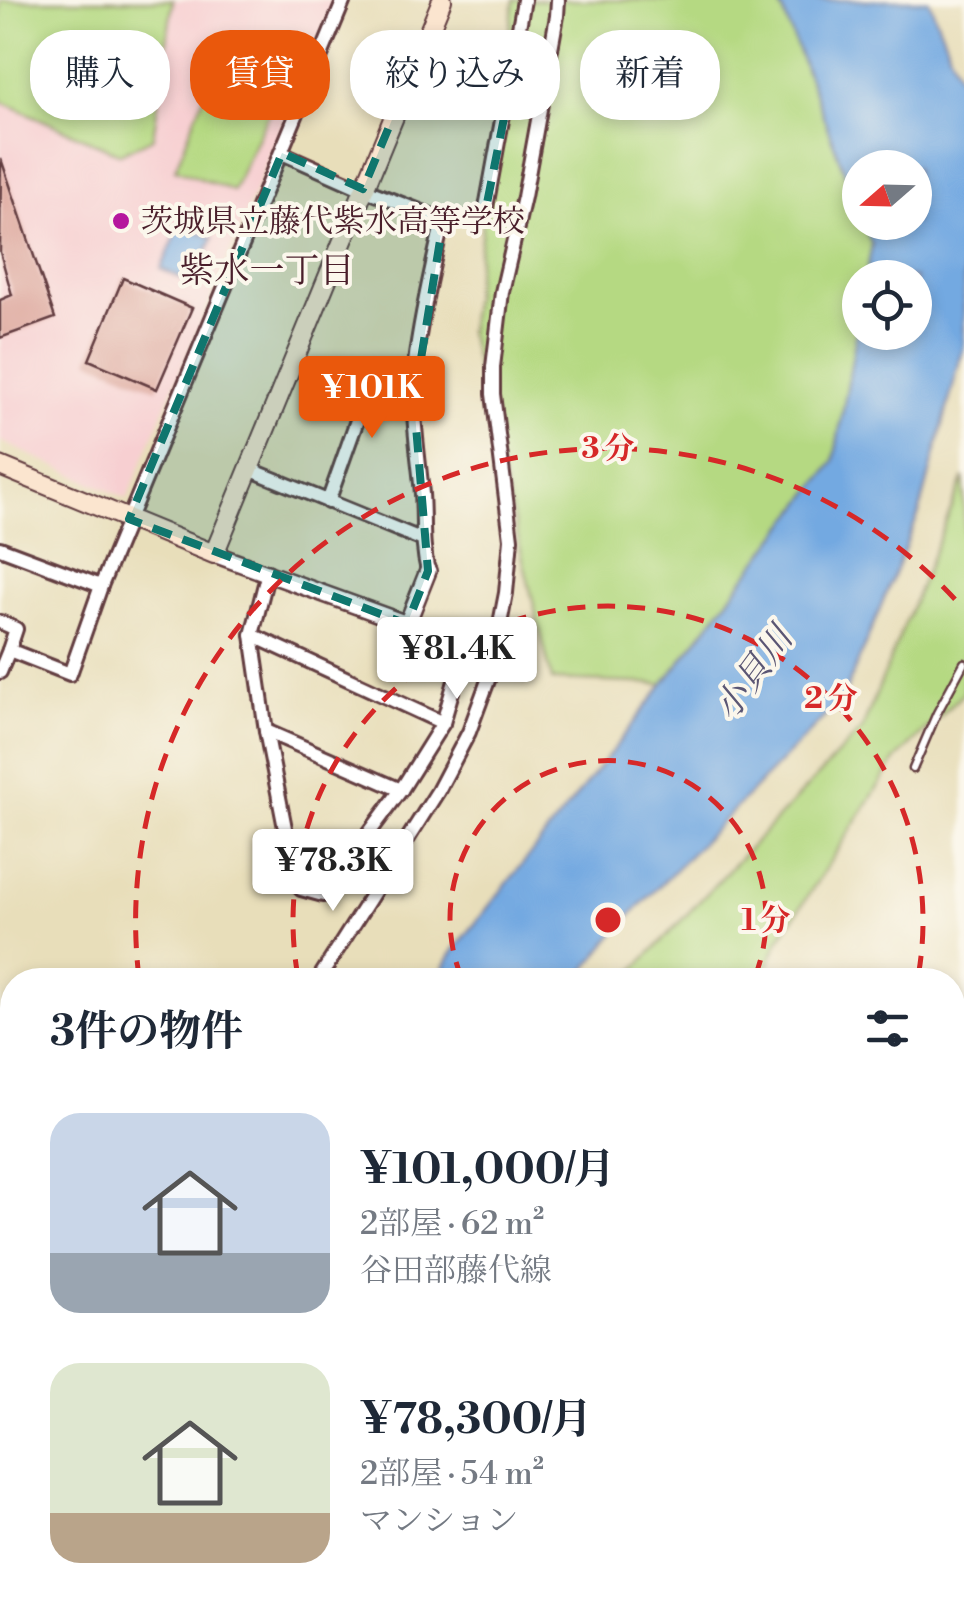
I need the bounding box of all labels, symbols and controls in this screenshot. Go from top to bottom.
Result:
chip: 購入 [30,30,170,120]
chip: 賃貸 [190,30,330,120]
chip: 絞り込み [350,30,560,120]
chip: 新着 [580,30,720,120]
north arrow [842,150,932,240]
map controls [842,150,932,350]
place label: 茨城県立藤代紫水高等学校 [141,202,525,242]
marker: 茨城県立藤代紫水高等学校 [110,210,132,232]
district label: 紫水一丁目 [179,250,355,293]
button: locate [842,260,932,350]
pin: ¥101K [302,356,442,441]
text: ¥101K [321,368,423,408]
text: 3 分 [582,430,634,468]
water label: 小貝川 [706,616,805,729]
pin: ¥81.4K [376,617,538,702]
text: ¥81.4K [399,629,515,669]
text: 2 分 [804,680,858,718]
pin: ¥78.3K [252,829,414,914]
text: ¥78.3K [274,841,392,881]
centre of rings [590,902,626,938]
text: 1 分 [741,902,791,940]
icon: filters [860,1001,915,1056]
text: 3件の物件 [50,1006,243,1059]
text: ¥101,000/月 [360,1144,615,1197]
icon: home [130,1153,250,1273]
text: 2部屋 · 62 m² [360,1204,544,1244]
text: 谷田部藤代線 [360,1251,552,1291]
text: ¥78,300/月 [360,1394,592,1447]
icon: home [130,1403,250,1523]
text: 2部屋 · 54 m² [360,1454,544,1494]
text: マンション [360,1501,519,1541]

